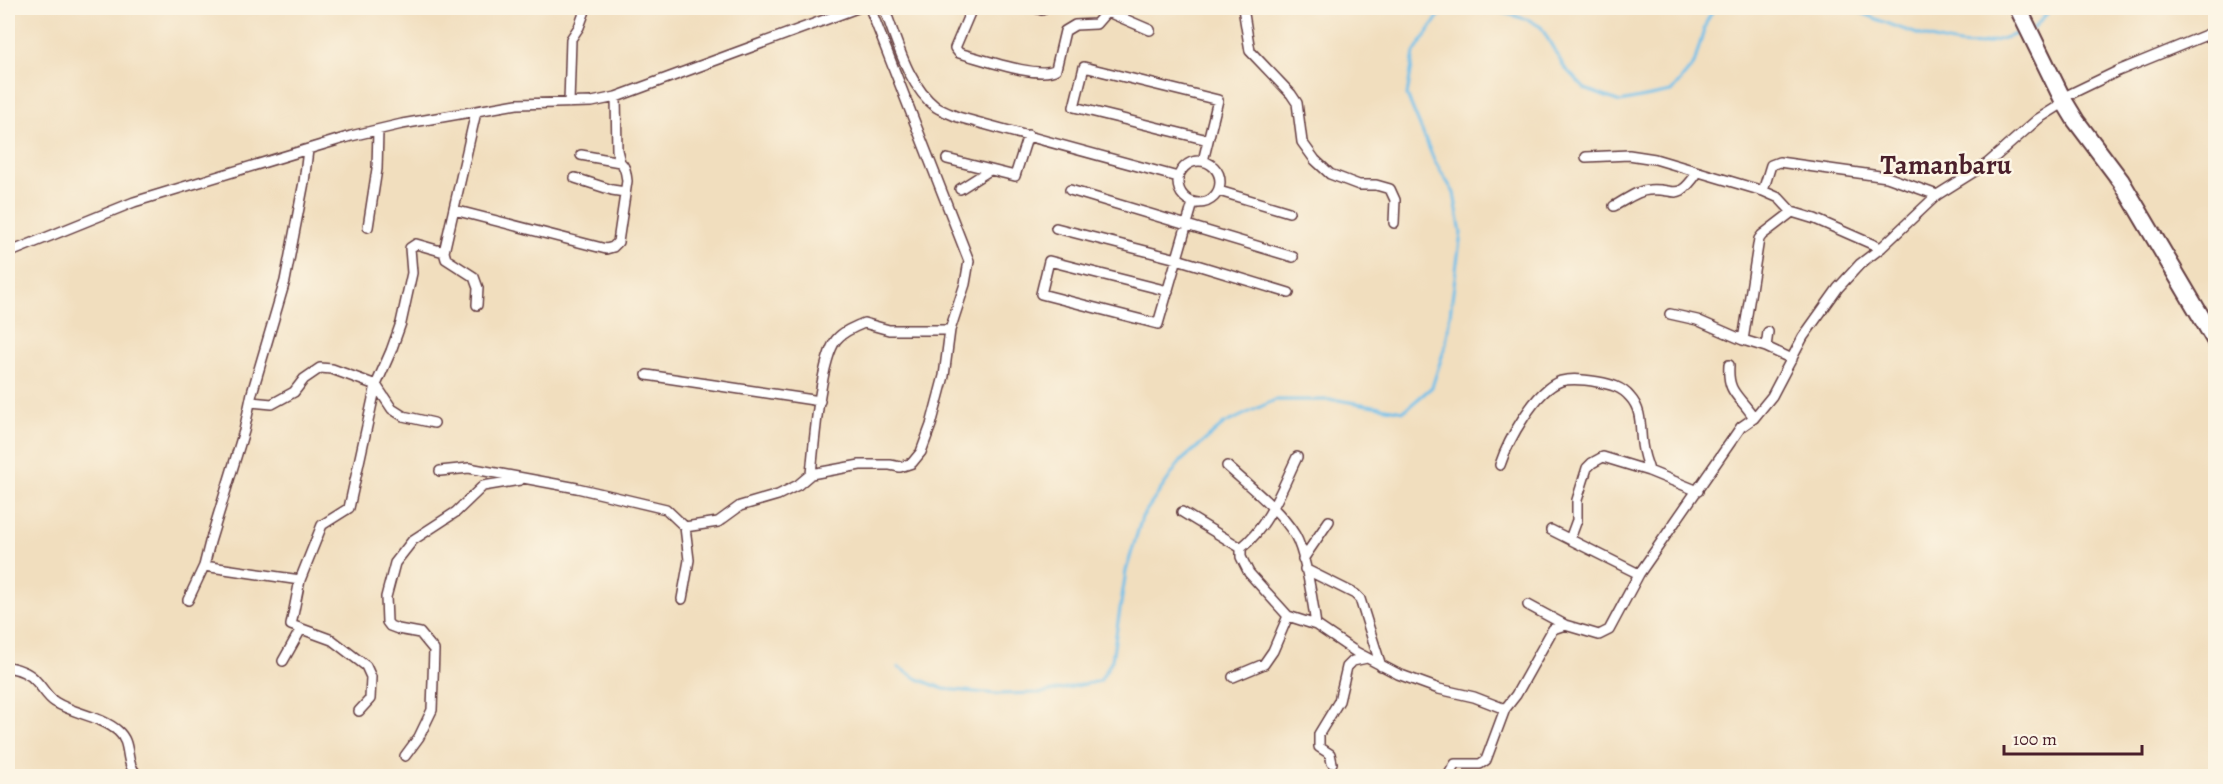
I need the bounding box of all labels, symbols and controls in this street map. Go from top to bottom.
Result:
district label: Tamanbaru [1881,147,2012,183]
scale bar [2004,718,2142,756]
text: 100 m [2013,727,2057,751]

